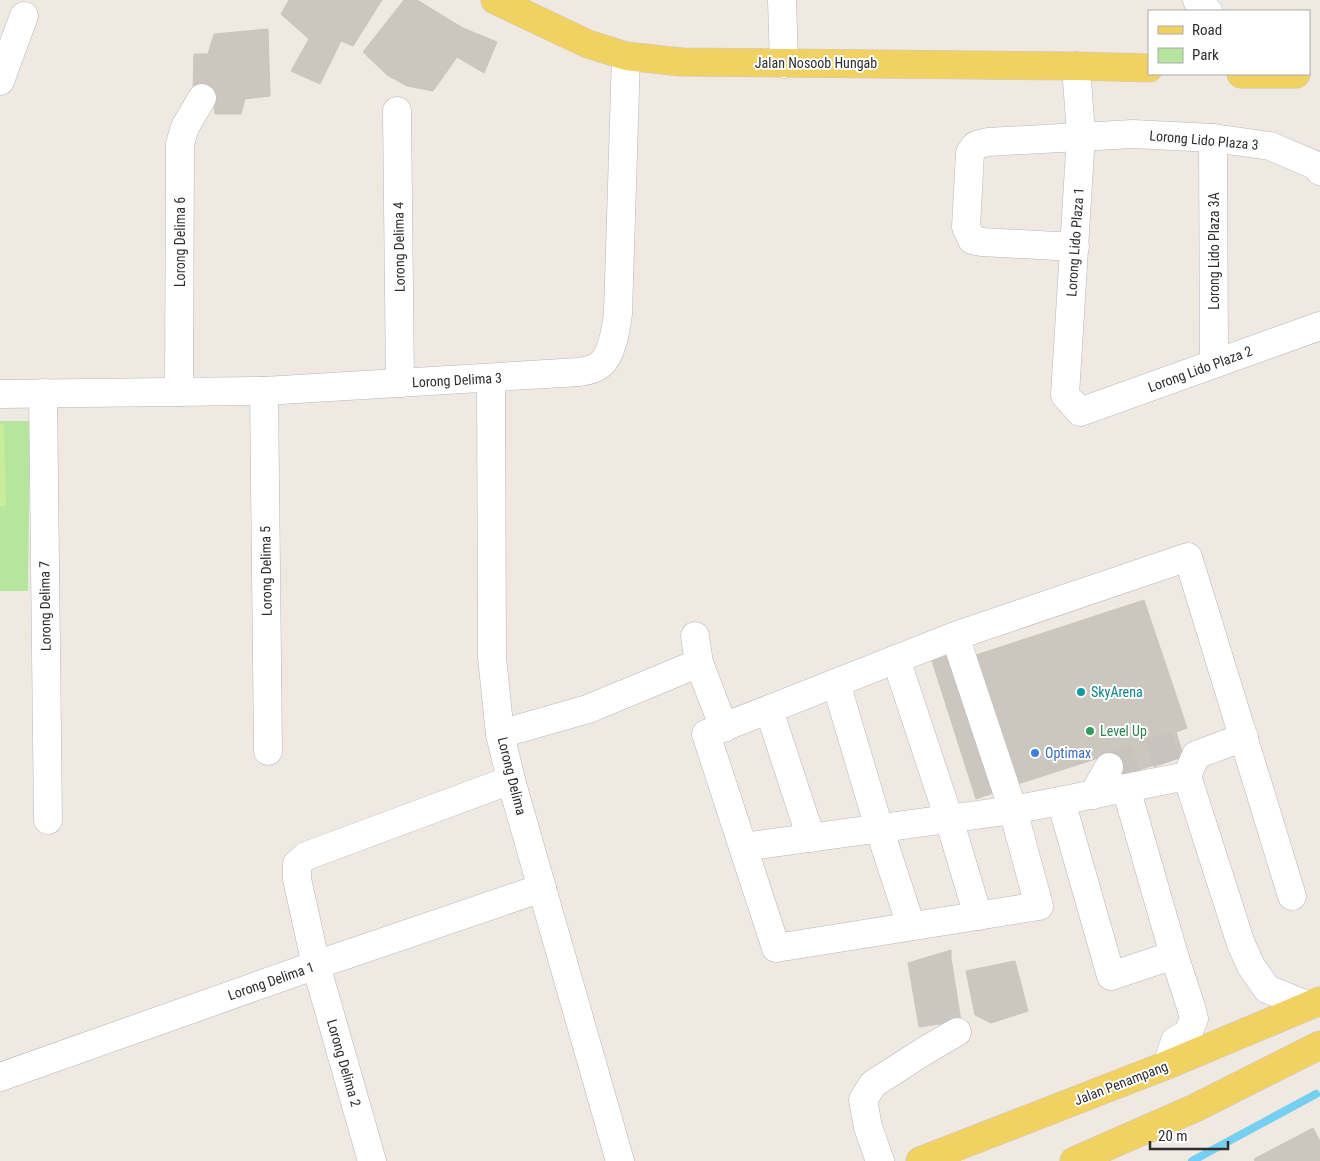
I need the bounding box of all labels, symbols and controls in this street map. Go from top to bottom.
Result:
legend [1148,10,1310,75]
text: Road [1192,21,1222,39]
text: Park [1192,46,1219,64]
street label: Jalan Nosoob Hungab [755,55,877,71]
street label: Lorong Lido Plaza 3 [1149,127,1259,153]
street label: Lorong Lido Plaza 1 [1063,187,1087,297]
street label: Lorong Lido Plaza 3A [1206,192,1222,310]
street label: Lorong Delima 6 [172,197,188,287]
street label: Lorong Delima 4 [390,202,408,292]
street label: Lorong Lido Plaza 2 [1146,343,1254,395]
street label: Lorong Delima 3 [412,370,502,390]
street label: Lorong Delima 5 [257,526,275,616]
street label: Lorong Delima 7 [36,561,54,651]
place label: SkyArena [1091,684,1143,700]
marker: SkyArena [1075,686,1087,698]
place label: Level Up [1100,723,1147,739]
marker: Level Up [1084,725,1096,737]
street label: Lorong Delima [495,735,529,817]
place label: Optimax [1045,745,1091,761]
marker: Optimax [1029,747,1041,759]
street label: Lorong Delima 1 [226,959,316,1003]
street label: Lorong Delima 2 [324,1017,364,1109]
street label: Jalan Penampang [1072,1058,1170,1108]
scale bar [1150,1118,1228,1150]
text: 20 m [1158,1127,1188,1145]

